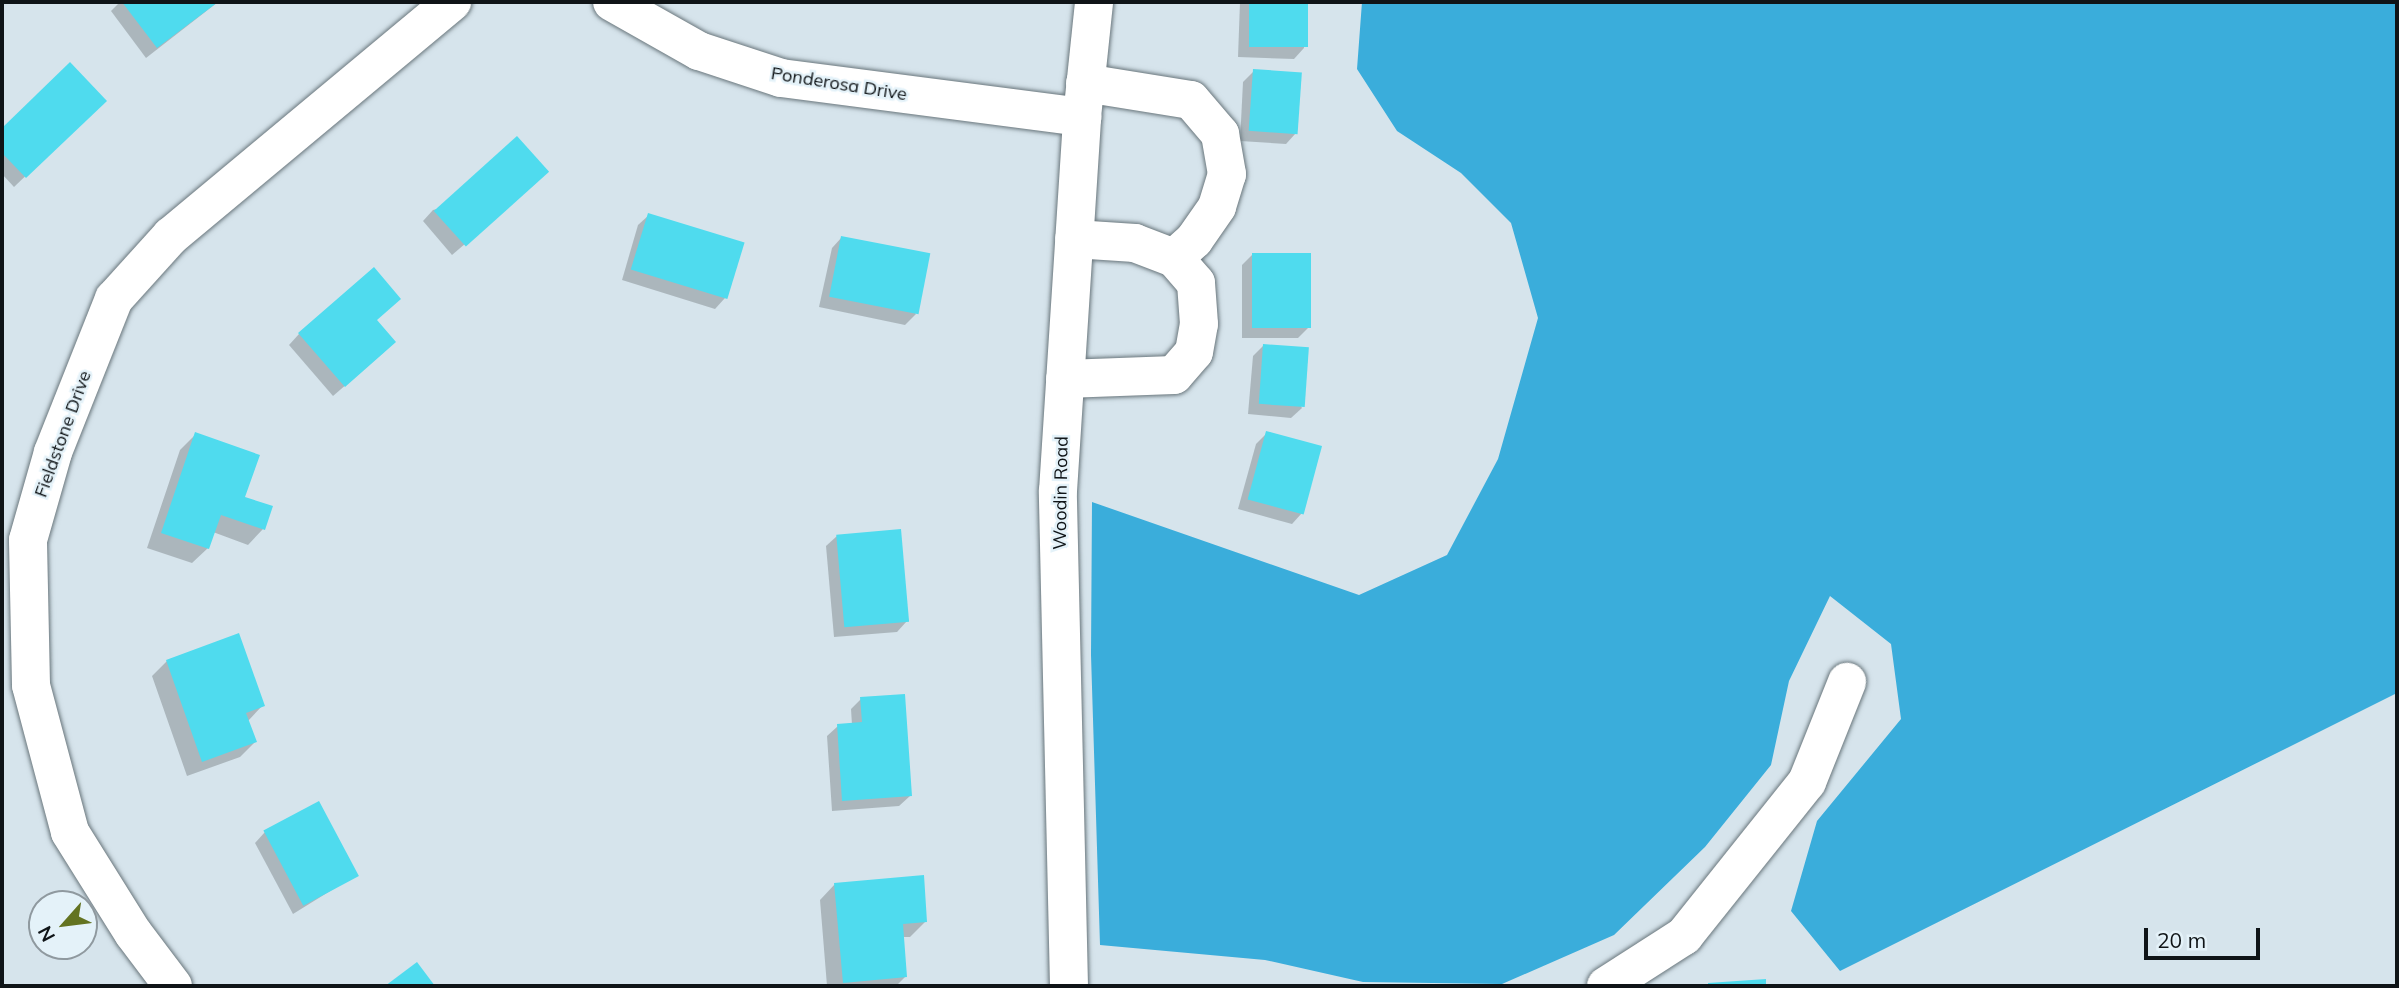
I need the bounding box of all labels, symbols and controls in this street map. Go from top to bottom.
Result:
street label: Ponderosa Drive [769,63,909,105]
street label: Fieldstone Drive [30,368,96,500]
street label: Woodin Road [1049,436,1073,550]
north arrow [28,890,98,960]
scale bar [2147,914,2262,958]
text: N [32,922,60,946]
text: 20 m [2157,927,2206,953]

